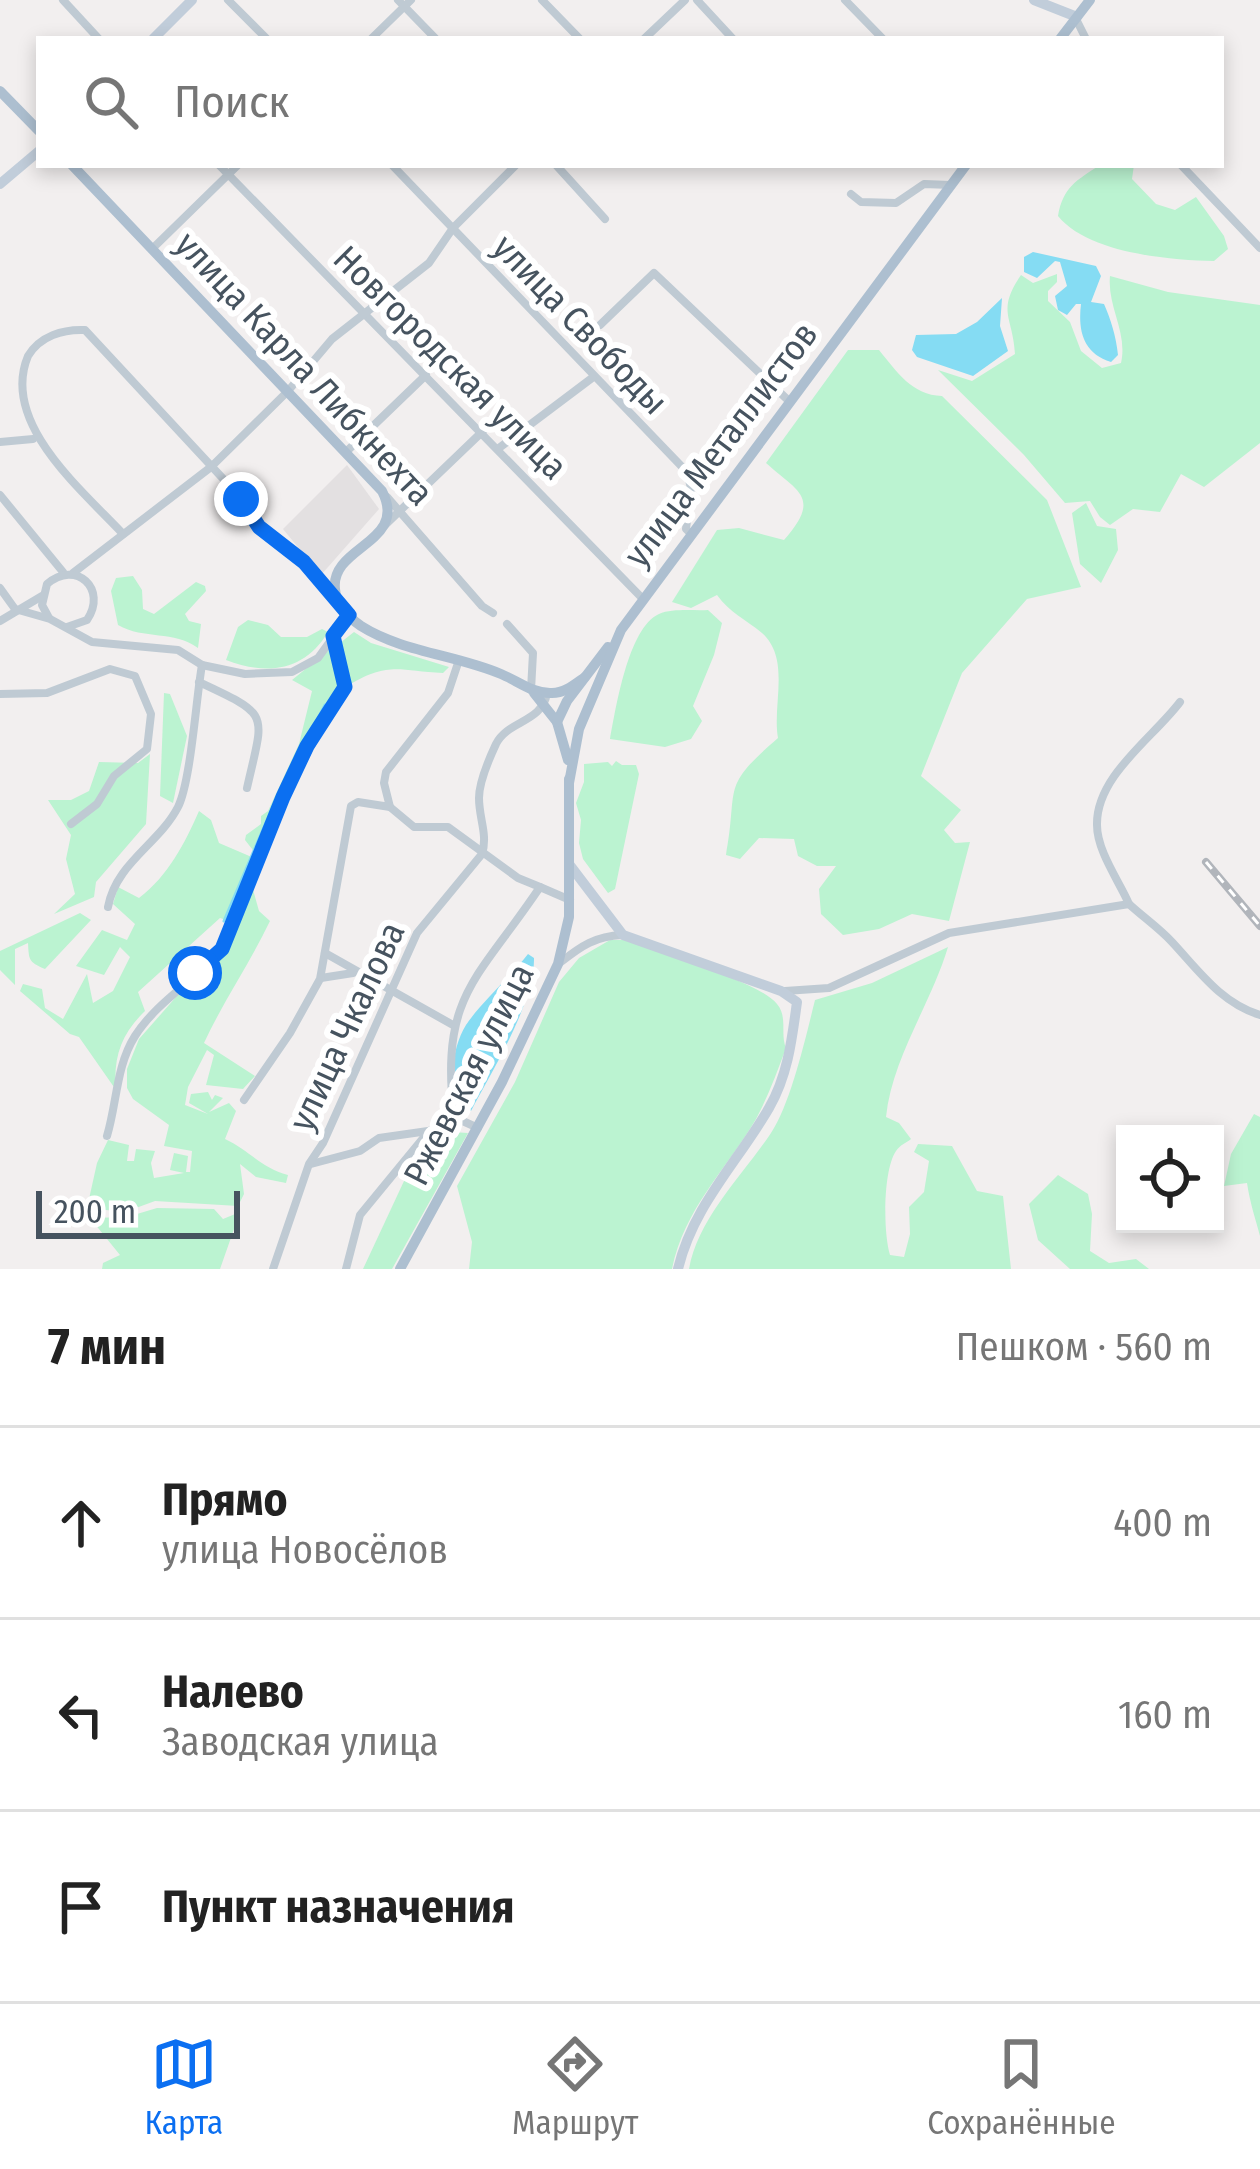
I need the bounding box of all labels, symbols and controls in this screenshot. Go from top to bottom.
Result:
search box [36,36,1224,168]
icon: search [78,69,144,135]
text: Поиск [174,75,289,129]
street label: улица Карла Либкнехта [166,223,442,515]
street label: улица Свободы [484,226,677,424]
street label: Новгородская улица [324,237,576,489]
street label: улица Металлистов [615,314,827,576]
route end [214,472,268,526]
street label: улица Чкалова [279,915,414,1138]
route start [168,946,222,1000]
street label: Ржевская улица [394,956,544,1193]
map controls [1116,1125,1224,1233]
button: locate [1116,1125,1224,1233]
scale bar [36,1185,240,1238]
text: 200 m [54,1192,136,1232]
text: 7 мин [48,1316,166,1378]
text: Пешком · 560 m [956,1324,1212,1370]
text: Прямо [162,1473,287,1527]
icon: ahead [48,1490,114,1556]
text: 400 m [1113,1500,1212,1546]
text: улица Новосёлов [162,1527,448,1573]
text: Налево [162,1665,304,1719]
icon: left [48,1682,114,1748]
text: 160 m [1118,1692,1212,1738]
text: Заводская улица [162,1719,439,1765]
icon: arrive [48,1874,114,1940]
text: Пункт назначения [162,1880,515,1934]
tab: Карта [144,2031,223,2143]
tab: Маршрут [512,2031,638,2143]
tab: Сохранённые [927,2031,1116,2143]

